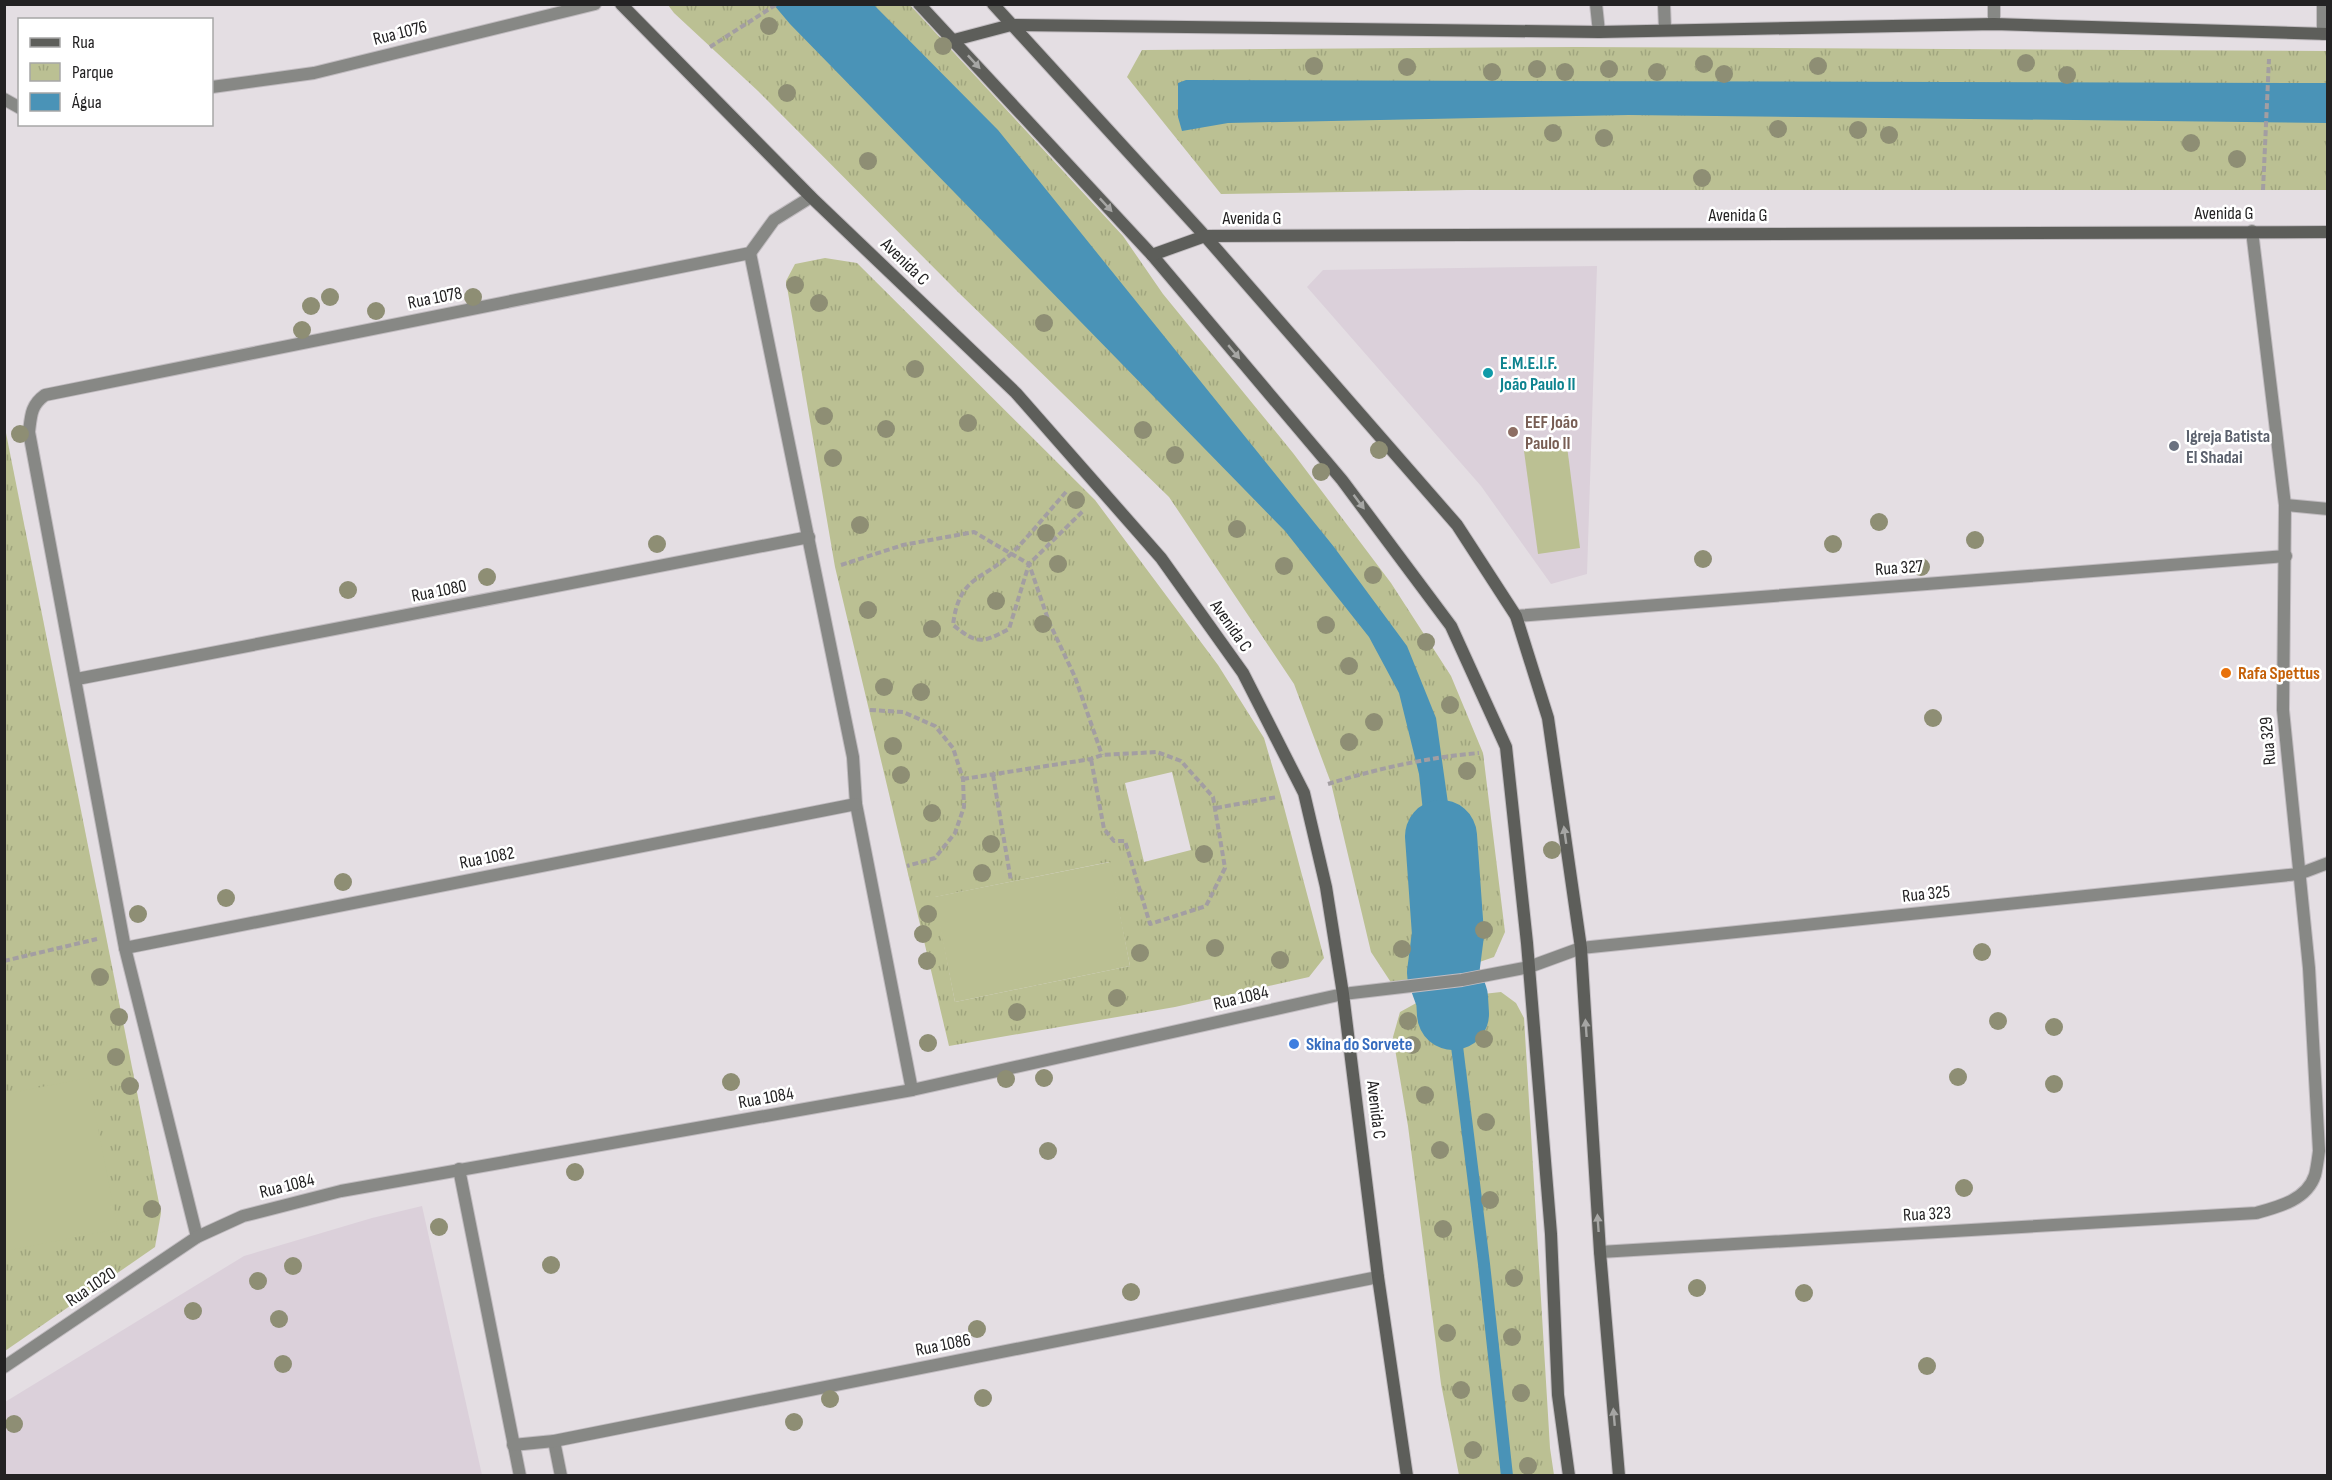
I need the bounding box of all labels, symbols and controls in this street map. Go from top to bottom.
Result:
street label: Rua 1076 [371,16,429,50]
legend [18,18,213,126]
text: Rua [72,32,95,53]
one-way arrow [967,54,980,69]
text: Parque [72,62,113,83]
text: Água [71,92,102,113]
one-way arrow [1099,197,1112,212]
street label: Avenida G [2194,203,2253,224]
street label: Avenida G [1708,205,1767,226]
street label: Avenida G [1222,208,1281,229]
street label: Avenida C [876,233,933,290]
street label: Rua 1078 [406,282,464,314]
one-way arrow [1227,344,1240,359]
place label: E.M.E.I.F. João Paulo II [1499,353,1575,395]
marker: E.M.E.I.F. João Paulo II [1481,366,1495,380]
place label: EEF João Paulo II [1525,412,1578,454]
marker: EEF João Paulo II [1506,425,1520,439]
place label: Igreja Batista El Shadai [2186,426,2270,468]
marker: Igreja Batista El Shadai [2167,439,2181,453]
one-way arrow [1352,495,1364,510]
street label: Rua 327 [1874,556,1924,580]
street label: Rua 1080 [410,575,468,607]
street label: Avenida C [1205,595,1256,656]
place label: Rafa Spettus [2238,663,2320,684]
marker: Rafa Spettus [2219,666,2233,680]
street label: Rua 329 [2255,716,2281,766]
one-way arrow [1560,825,1569,844]
street label: Rua 1082 [458,842,516,874]
street label: Rua 325 [1901,881,1951,907]
street label: Rua 1084 [1211,981,1271,1014]
one-way arrow [1582,1019,1591,1038]
place label: Skina do Sorvete [1306,1034,1412,1055]
marker: Skina do Sorvete [1287,1037,1301,1051]
street label: Avenida C [1362,1079,1390,1140]
street label: Rua 1084 [737,1083,796,1113]
street label: Rua 1084 [257,1169,317,1203]
street label: Rua 323 [1902,1202,1952,1226]
one-way arrow [1594,1213,1603,1232]
street label: Rua 1020 [62,1263,120,1311]
street label: Rua 1086 [914,1329,972,1361]
one-way arrow [1609,1408,1619,1427]

